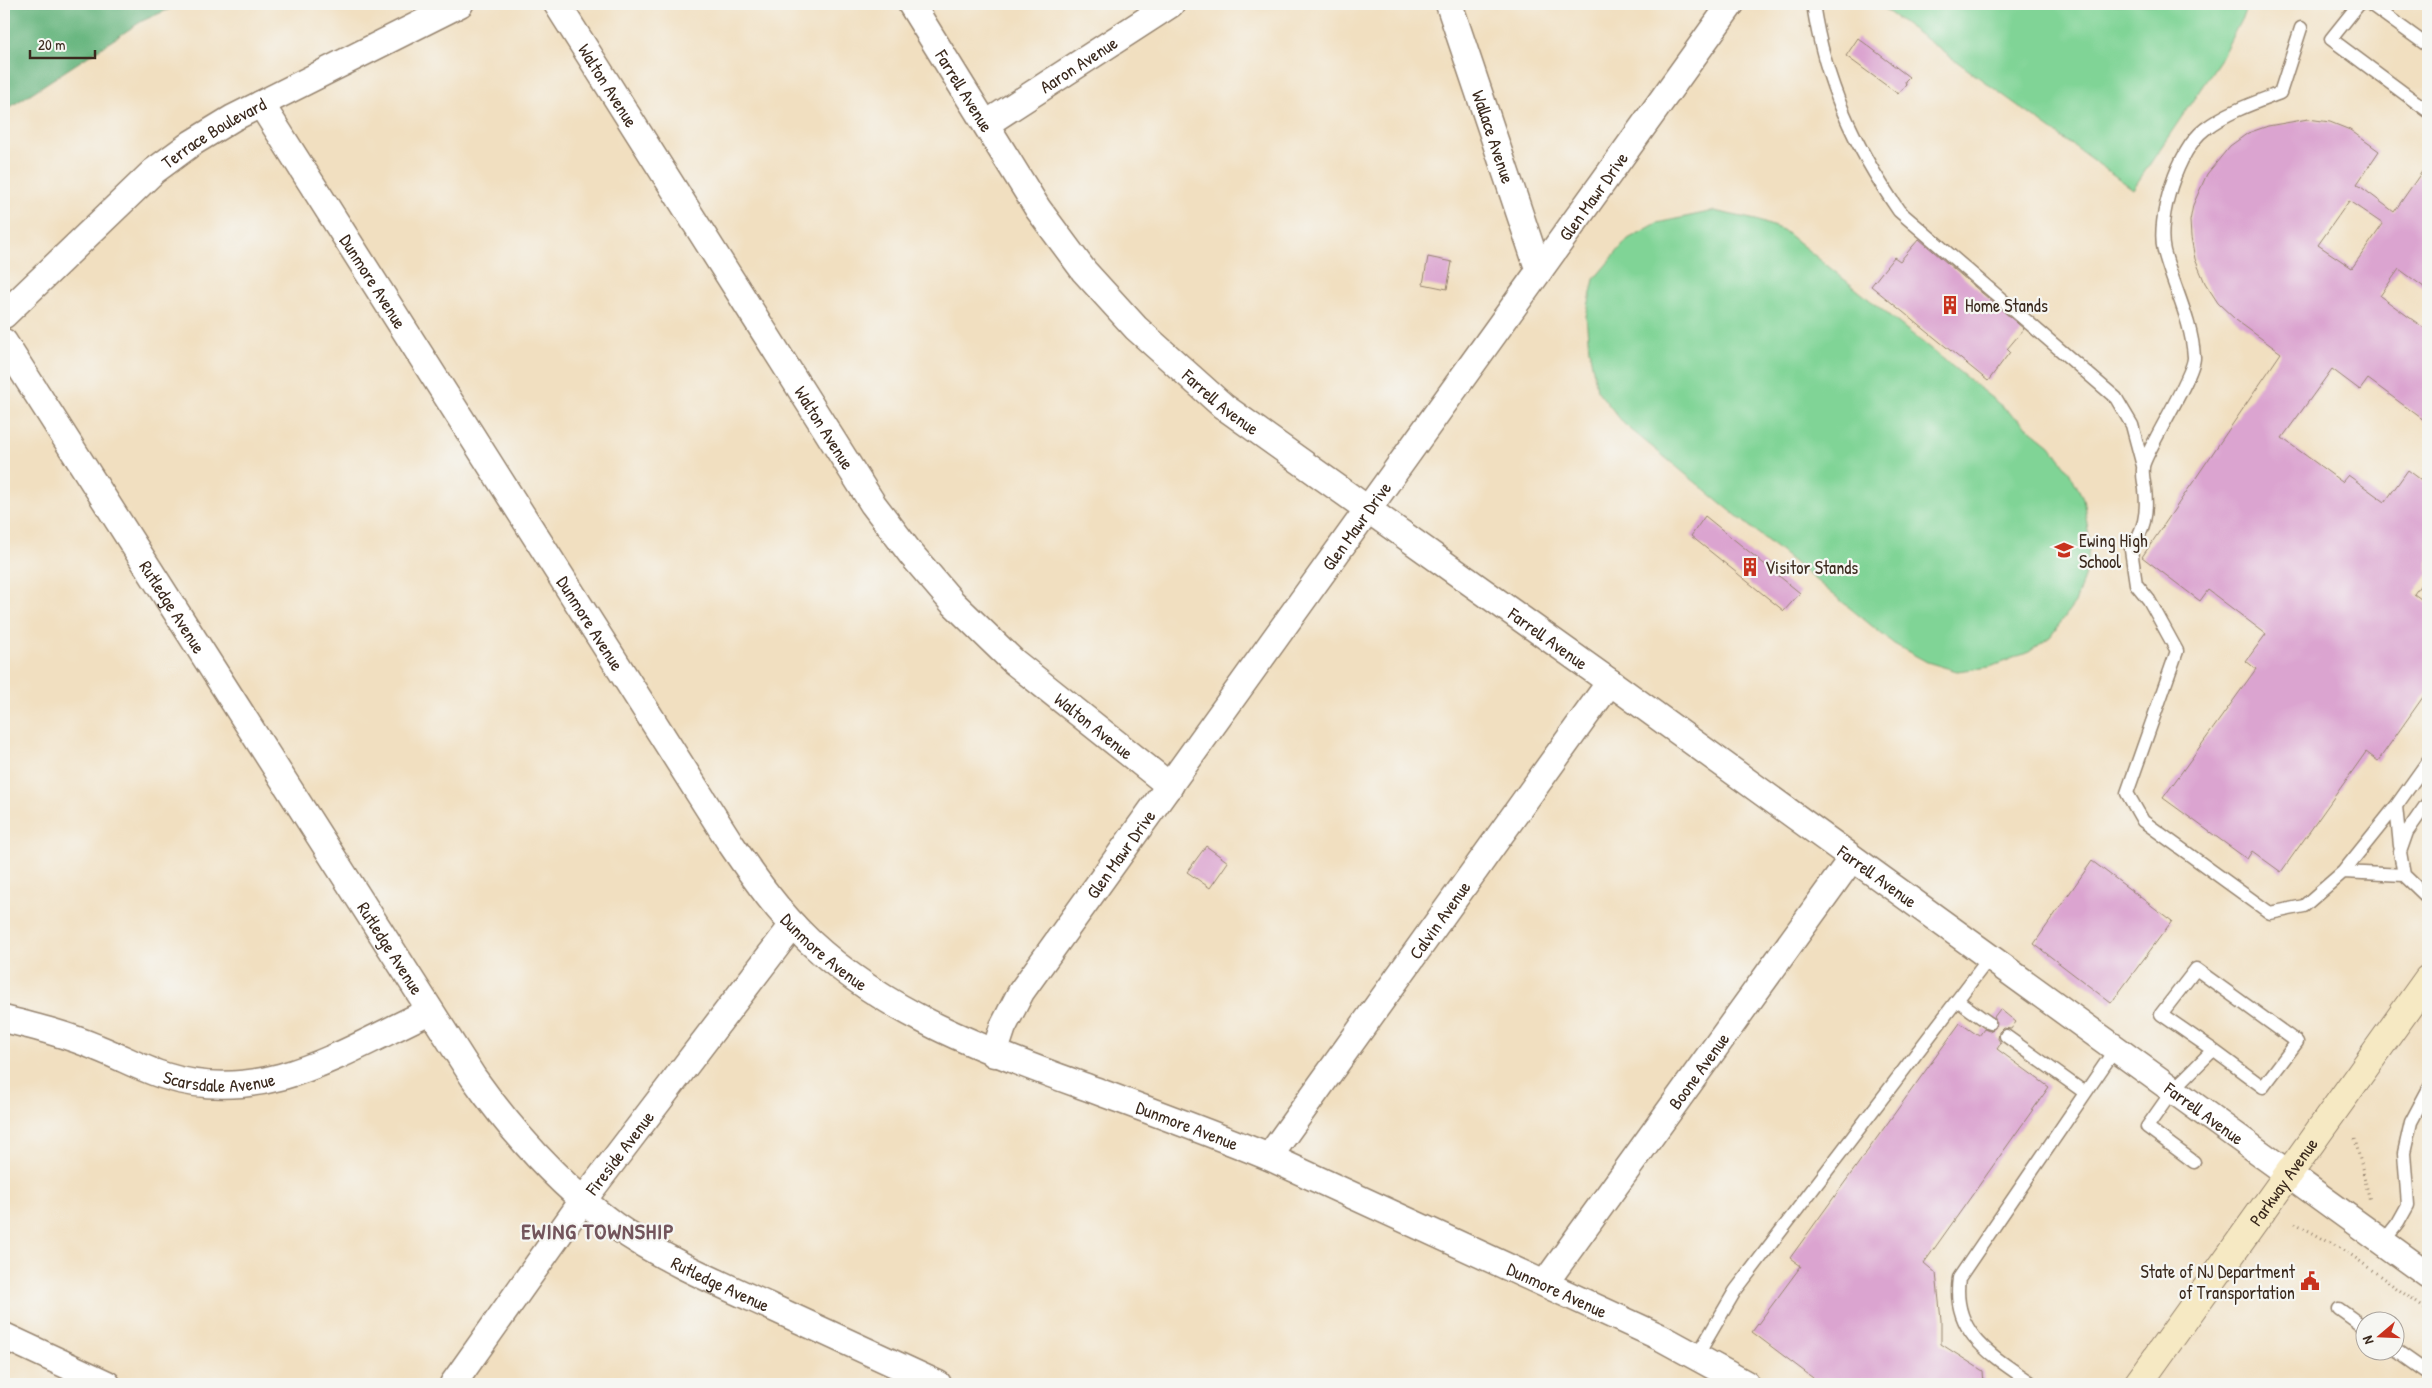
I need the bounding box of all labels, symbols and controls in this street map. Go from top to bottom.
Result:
scale bar [30,28,95,60]
street label: Aaron Avenue [1035,30,1122,99]
text: 20 m [38,34,65,55]
street label: Walton Avenue [573,39,644,132]
street label: Farrell Avenue [929,44,1000,137]
street label: Wallace Avenue [1466,87,1521,187]
street label: Terrace Boulevard [156,91,270,174]
street label: Glen Mawr Drive [1553,147,1634,246]
street label: Dunmore Avenue [334,229,413,333]
place label: Home Stands [1965,293,2048,318]
building icon: Home Stands [1939,294,1961,316]
street label: Farrell Avenue [1176,362,1264,440]
street label: Walton Avenue [789,381,860,474]
street label: Glen Mawr Drive [1316,476,1397,575]
place label: Ewing High School [2079,528,2148,574]
school or university icon: Ewing High School [2053,539,2075,561]
street label: Rutledge Avenue [134,555,212,658]
place label: Visitor Stands [1765,555,1858,580]
building icon: Visitor Stands [1739,556,1761,578]
street label: Dunmore Avenue [551,571,630,675]
street label: Farrell Avenue [1503,600,1593,675]
street label: Walton Avenue [1049,686,1139,765]
street label: Glen Mawr Drive [1080,804,1161,903]
street label: Farrell Avenue [1832,838,1922,913]
street label: Calvin Avenue [1403,876,1476,964]
street label: Rutledge Avenue [352,897,430,999]
street label: Dunmore Avenue [775,907,873,996]
street label: Boone Avenue [1662,1027,1735,1114]
street label: Scarsdale Avenue [160,1064,277,1098]
street label: Farrell Avenue [2159,1075,2249,1150]
street label: Dunmore Avenue [1133,1094,1242,1156]
street label: Fireside Avenue [579,1105,660,1201]
street label: Parkway Avenue [2243,1132,2323,1231]
district label: EWING TOWNSHIP [521,1216,675,1246]
street label: Rutledge Avenue [667,1250,774,1317]
street label: Dunmore Avenue [1503,1256,1611,1323]
place label: State of NJ Department of Transportation [2140,1259,2296,1305]
public building icon: State of NJ Department of Transportation [2299,1270,2321,1292]
north arrow [2354,1310,2404,1360]
text: N [2357,1333,2377,1347]

